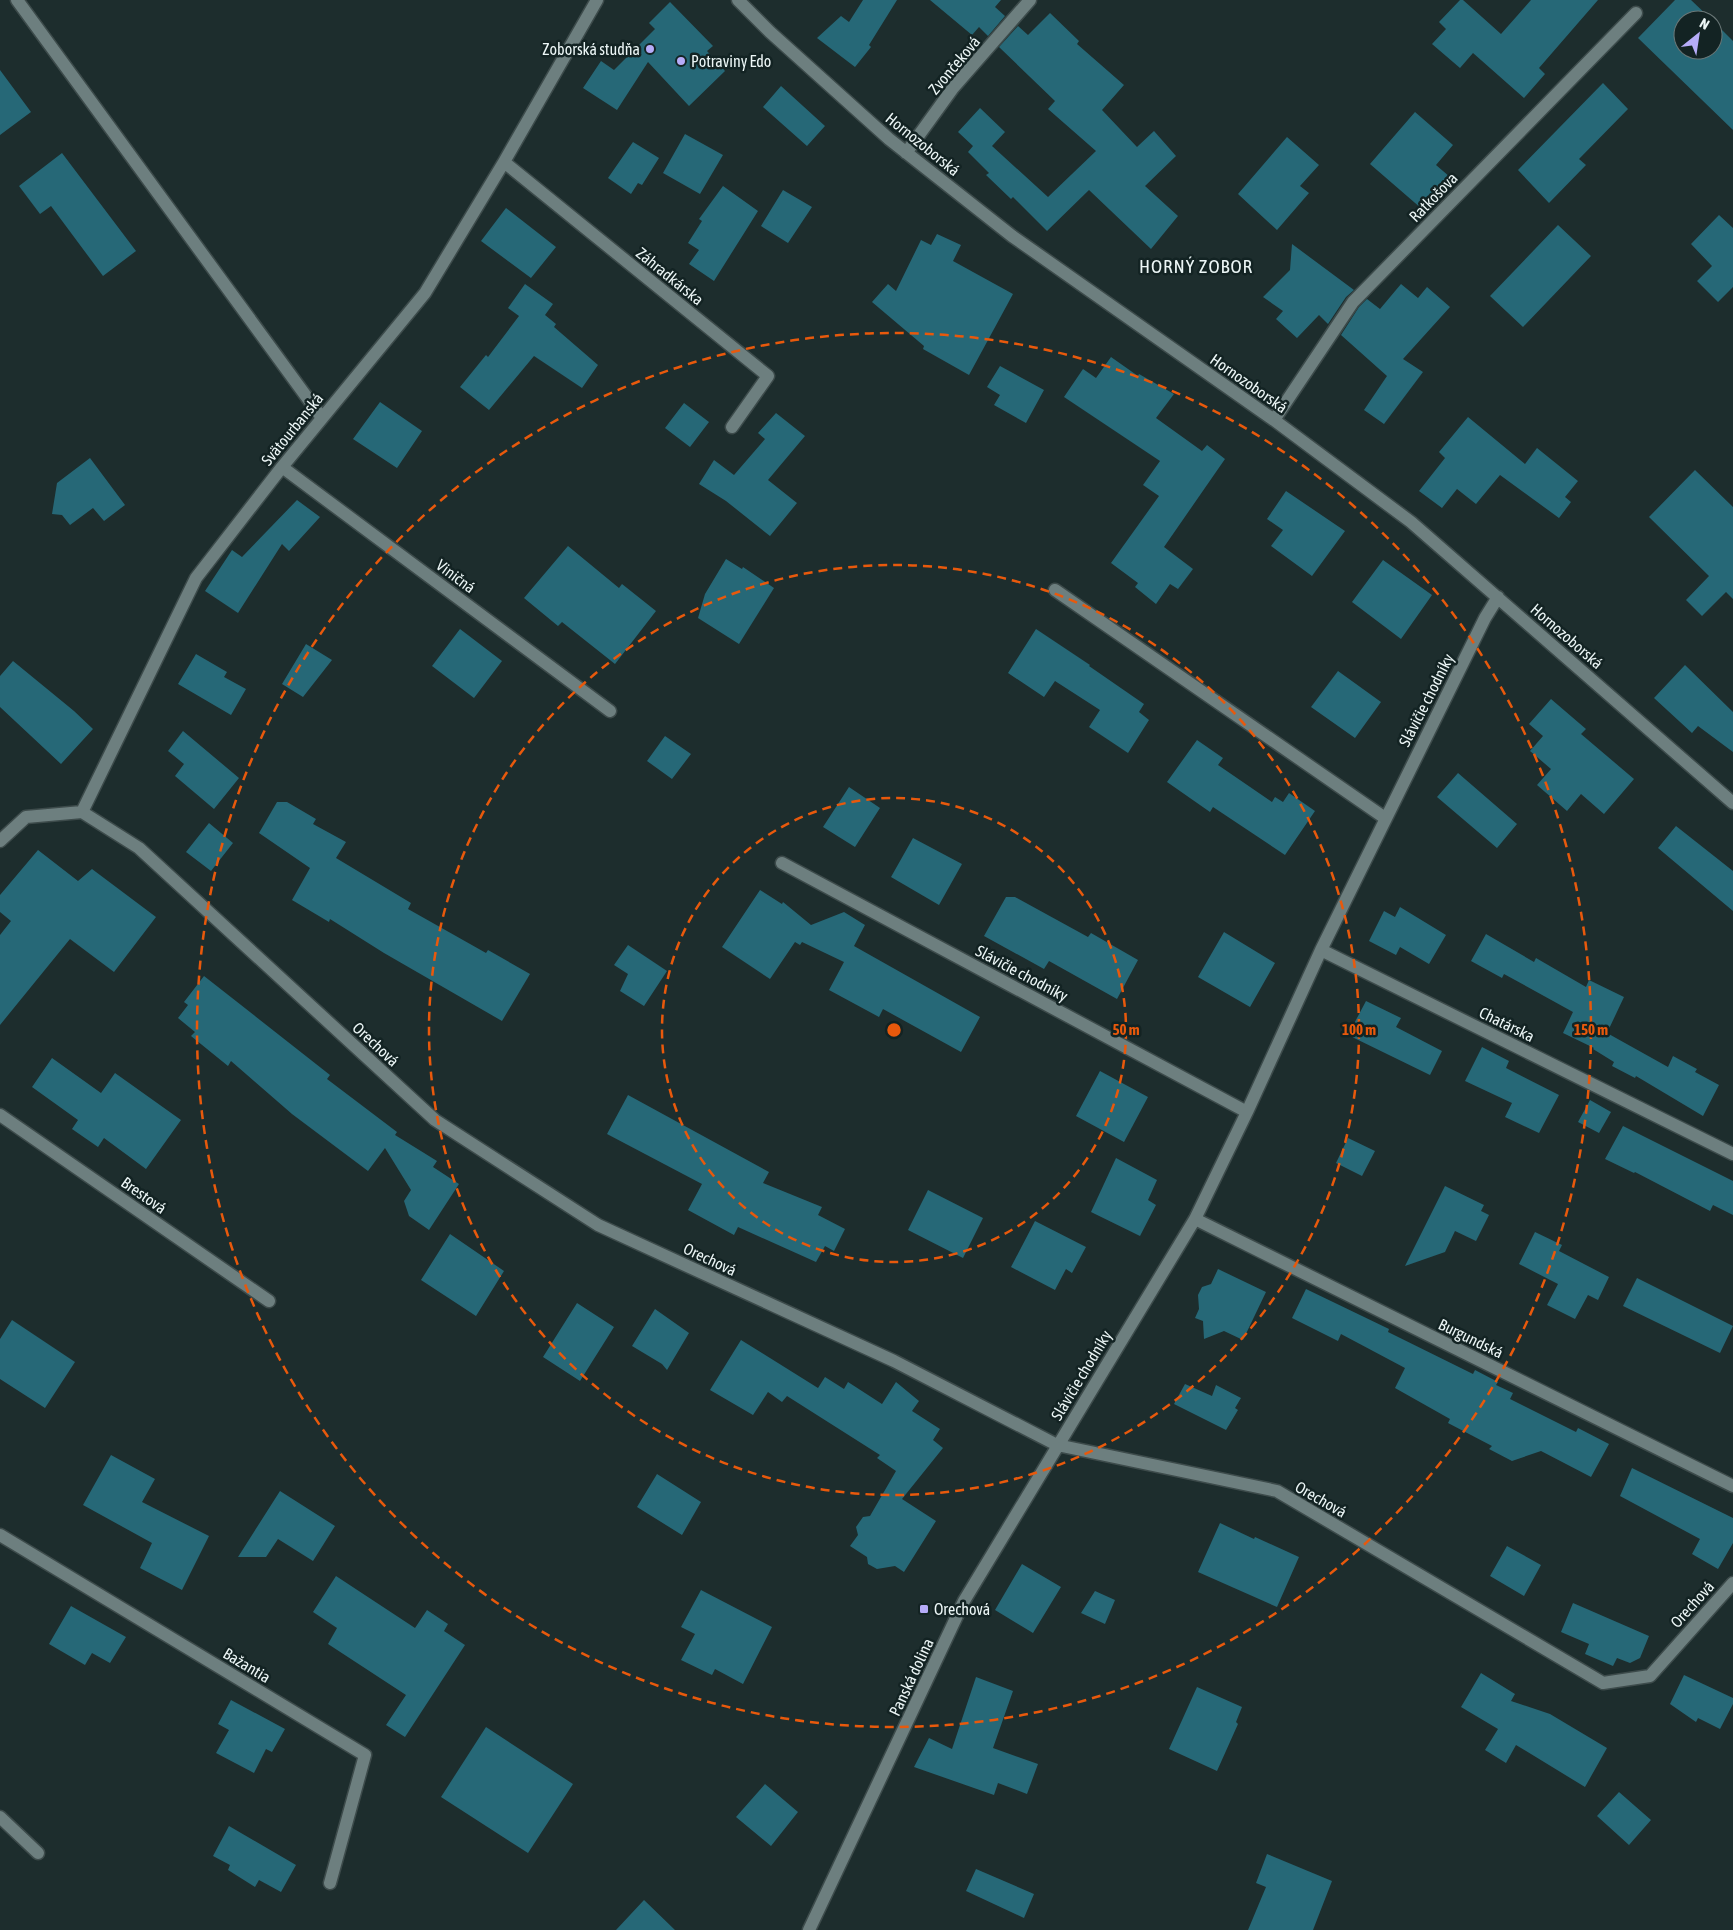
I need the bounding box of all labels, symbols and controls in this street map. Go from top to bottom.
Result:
north arrow [1673,10,1723,60]
text: N [1697,15,1712,33]
street label: Zvončeková [925,32,983,98]
place label: Zoborská studňa [542,40,640,58]
marker: Zoborská studňa [644,43,656,55]
place label: Potraviny Edo [691,52,771,71]
marker: Potraviny Edo [675,55,687,67]
street label: Hornozoborská [882,109,964,179]
street label: Ratkošova [1405,169,1461,225]
street label: Záhradkárska [633,243,707,309]
district label: HORNÝ ZOBOR [1139,255,1253,277]
street label: Hornozoborská [1207,350,1291,416]
street label: Svätourbanská [257,389,327,469]
street label: Viničná [433,556,479,596]
street label: Hornozoborská [1527,600,1607,672]
street label: Slávičie chodníky [1395,650,1458,750]
street label: Slávičie chodníky [972,941,1071,1006]
street label: Chatárska [1476,1003,1538,1045]
street label: Orechová [349,1018,403,1070]
centre of rings [885,1021,903,1039]
text: 50 m [1113,1021,1140,1038]
text: 100 m [1342,1021,1376,1038]
text: 150 m [1574,1021,1608,1038]
street label: Brestová [118,1173,170,1217]
street label: Orechová [681,1239,739,1279]
street label: Burgundská [1435,1315,1506,1362]
street label: Slávičie chodníky [1047,1326,1116,1424]
street label: Orechová [1292,1477,1350,1521]
street label: Orechová [1667,1577,1717,1631]
place label: Orechová [934,1600,990,1618]
marker: Orechová [918,1603,930,1615]
street label: Panská dolina [885,1635,937,1719]
street label: Bažantia [220,1644,274,1686]

